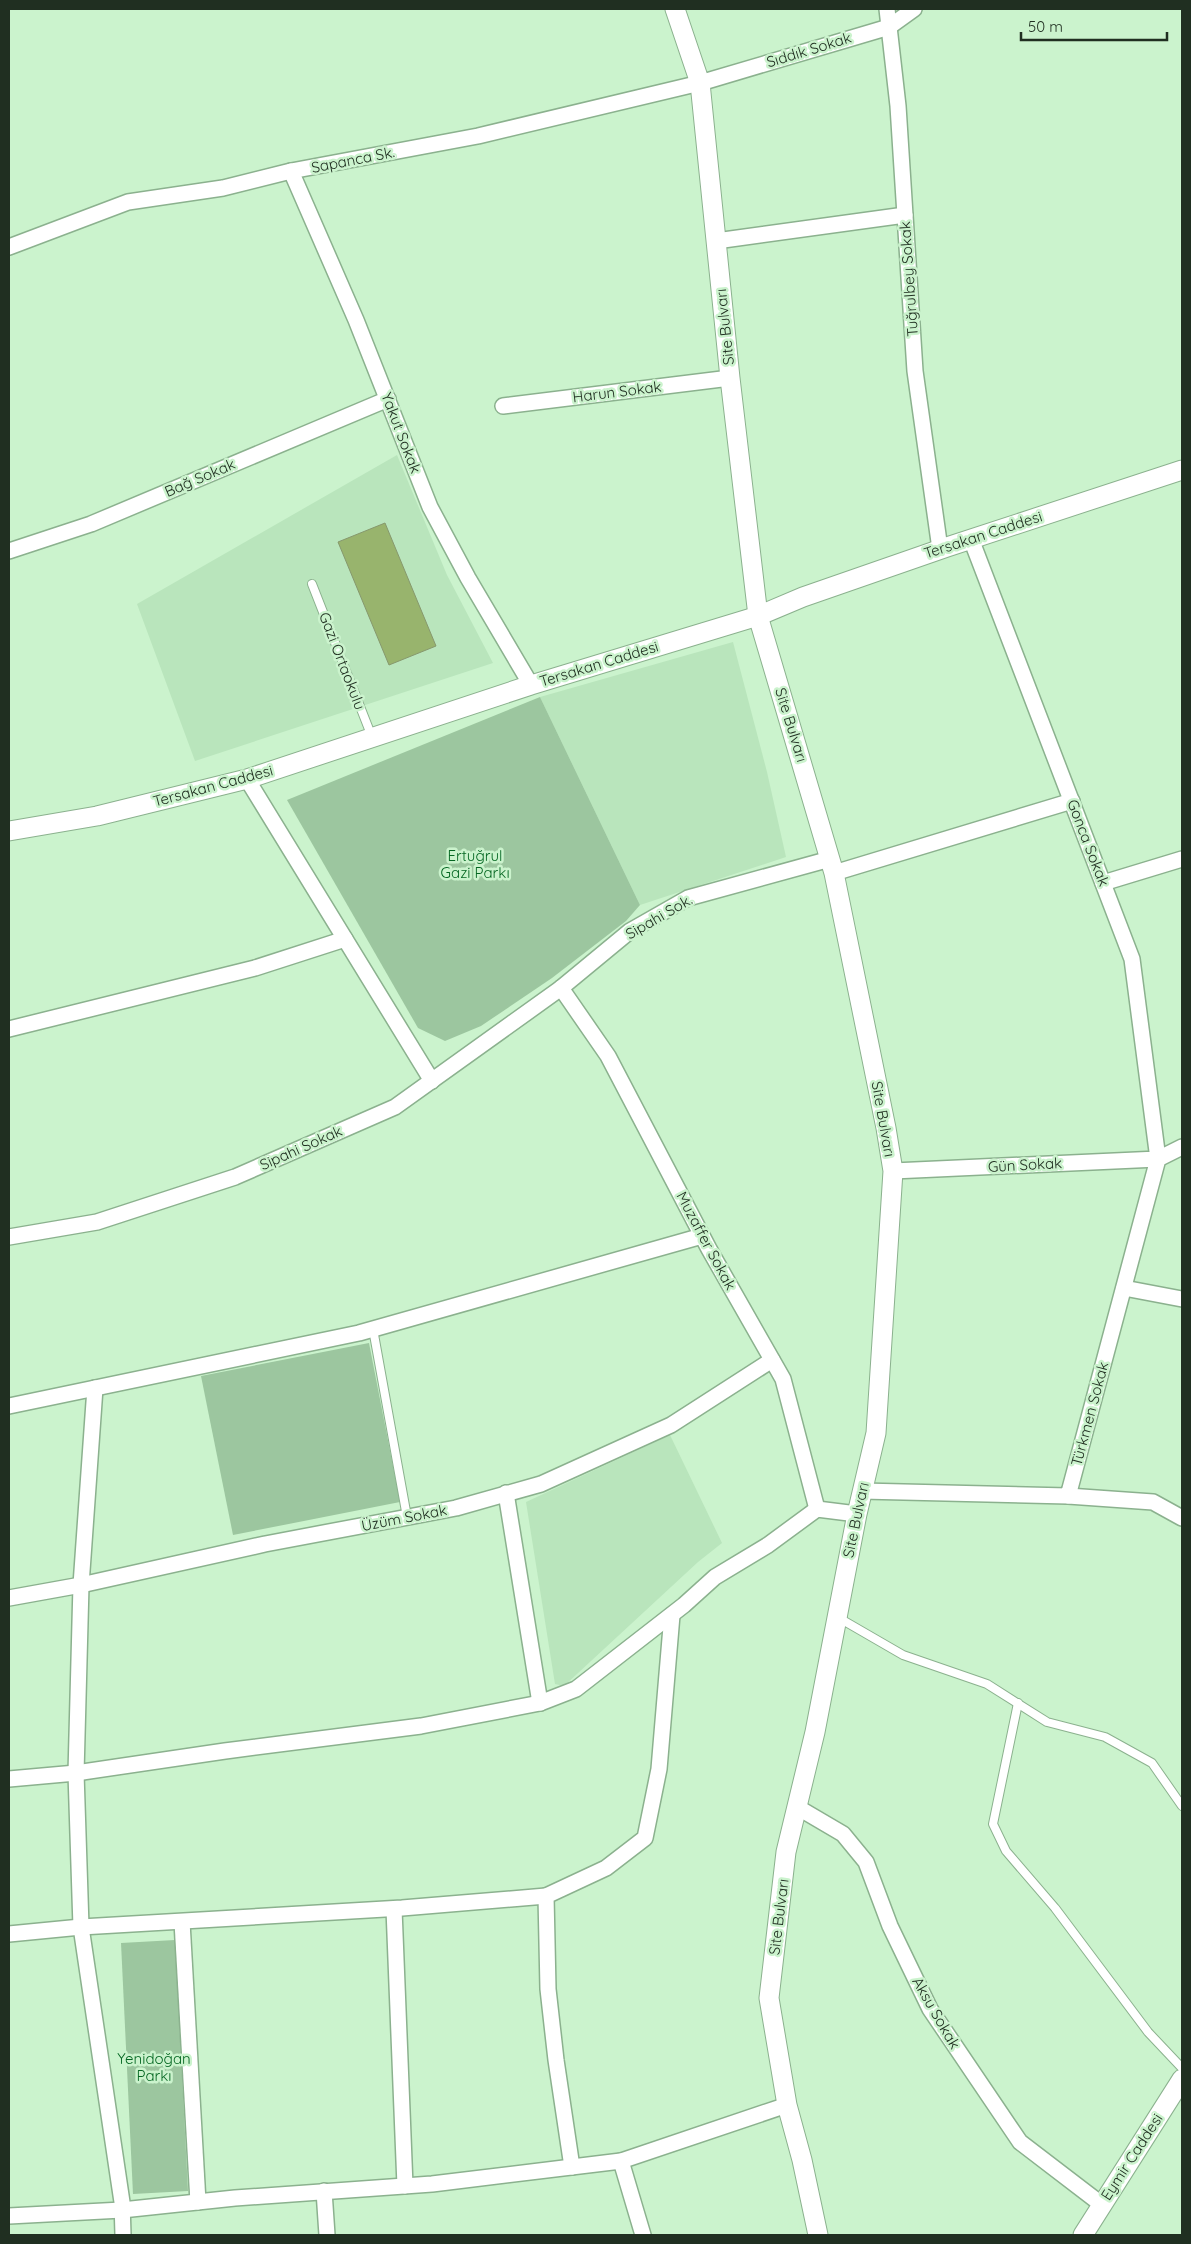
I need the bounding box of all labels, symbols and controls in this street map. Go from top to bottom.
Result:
scale bar [1021,10,1167,42]
text: 50 m [1028,17,1063,36]
street label: Sıddık Sokak [764,28,854,71]
street label: Sapanca Sk. [310,142,396,177]
street label: Tuğrulbey Sokak [895,221,922,337]
street label: Site Bulvarı [711,288,738,366]
street label: Harun Sokak [571,377,663,406]
street label: Yakut Sokak [377,390,426,476]
street label: Bağ Sokak [162,454,238,501]
street label: Tersakan Caddesi [921,506,1044,563]
street label: Gazi Ortaokulu [315,609,370,712]
street label: Tersakan Caddesi [537,636,661,691]
street label: Site Bulvarı [771,685,812,764]
street label: Tersakan Caddesi [151,760,275,811]
street label: Gonca Sokak [1063,797,1114,889]
park label: Ertuğrul Gazi Parkı [440,846,510,882]
street label: Sipahi Sok. [622,890,695,943]
street label: Site Bulvarı [867,1080,899,1158]
street label: Sipahi Sokak [257,1121,345,1174]
street label: Gün Sokak [987,1153,1063,1176]
street label: Muzaffer Sokak [672,1188,740,1293]
street label: Türkmen Sokak [1066,1360,1113,1468]
street label: Site Bulvarı [838,1480,873,1559]
street label: Üzüm Sokak [360,1500,448,1535]
street label: Site Bulvarı [764,1878,793,1956]
street label: Aksu Sokak [908,1973,965,2052]
park label: Yenidoğan Parkı [117,2049,191,2085]
street label: Eymir Caddesi [1097,2110,1167,2204]

